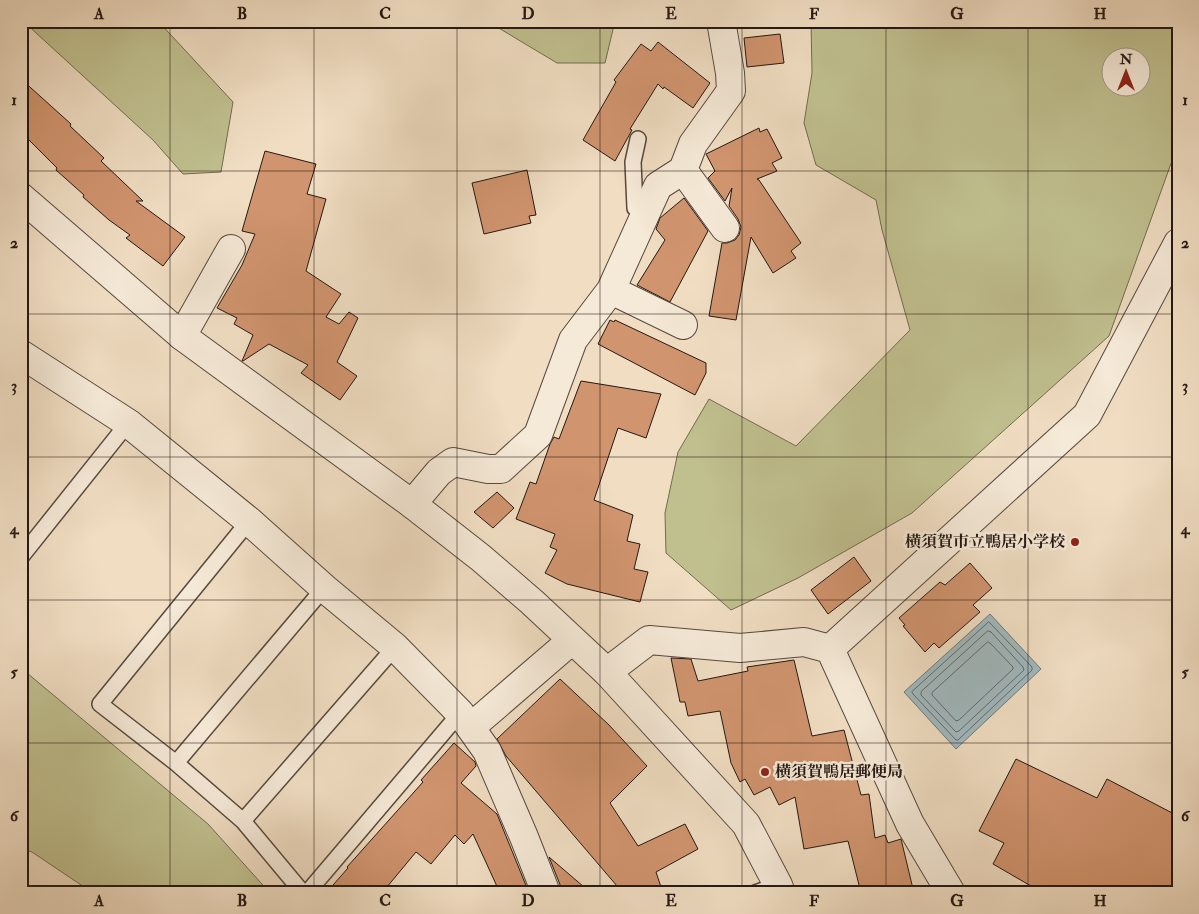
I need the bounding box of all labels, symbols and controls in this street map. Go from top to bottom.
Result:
text: A [93,4,105,24]
text: B [237,4,247,24]
text: C [379,4,391,24]
text: D [521,4,535,24]
text: E [665,4,677,24]
text: F [809,4,819,24]
text: G [950,4,964,24]
text: H [1093,4,1107,24]
north arrow [1102,48,1152,98]
text: N [1119,51,1133,68]
text: 1 [11,90,17,110]
text: 1 [1182,90,1188,110]
text: 2 [10,233,18,253]
text: 2 [1181,233,1189,253]
text: 3 [11,376,17,396]
text: 3 [1182,376,1188,396]
text: 4 [9,519,20,539]
text: 4 [1180,519,1191,539]
place label: 横須賀市立鴨居小学校 [905,532,1066,552]
marker: 横須賀市立鴨居小学校 [1069,536,1081,548]
text: 5 [10,662,18,682]
text: 5 [1181,662,1189,682]
place label: 横須賀鴨居郵便局 [775,762,903,782]
marker: 横須賀鴨居郵便局 [759,766,771,778]
text: 6 [10,806,20,826]
text: 6 [1181,806,1191,826]
text: A [93,891,105,911]
text: B [237,891,247,911]
text: C [379,891,391,911]
text: D [521,891,535,911]
text: E [665,891,677,911]
text: F [809,891,819,911]
text: G [950,891,964,911]
text: H [1093,891,1107,911]

